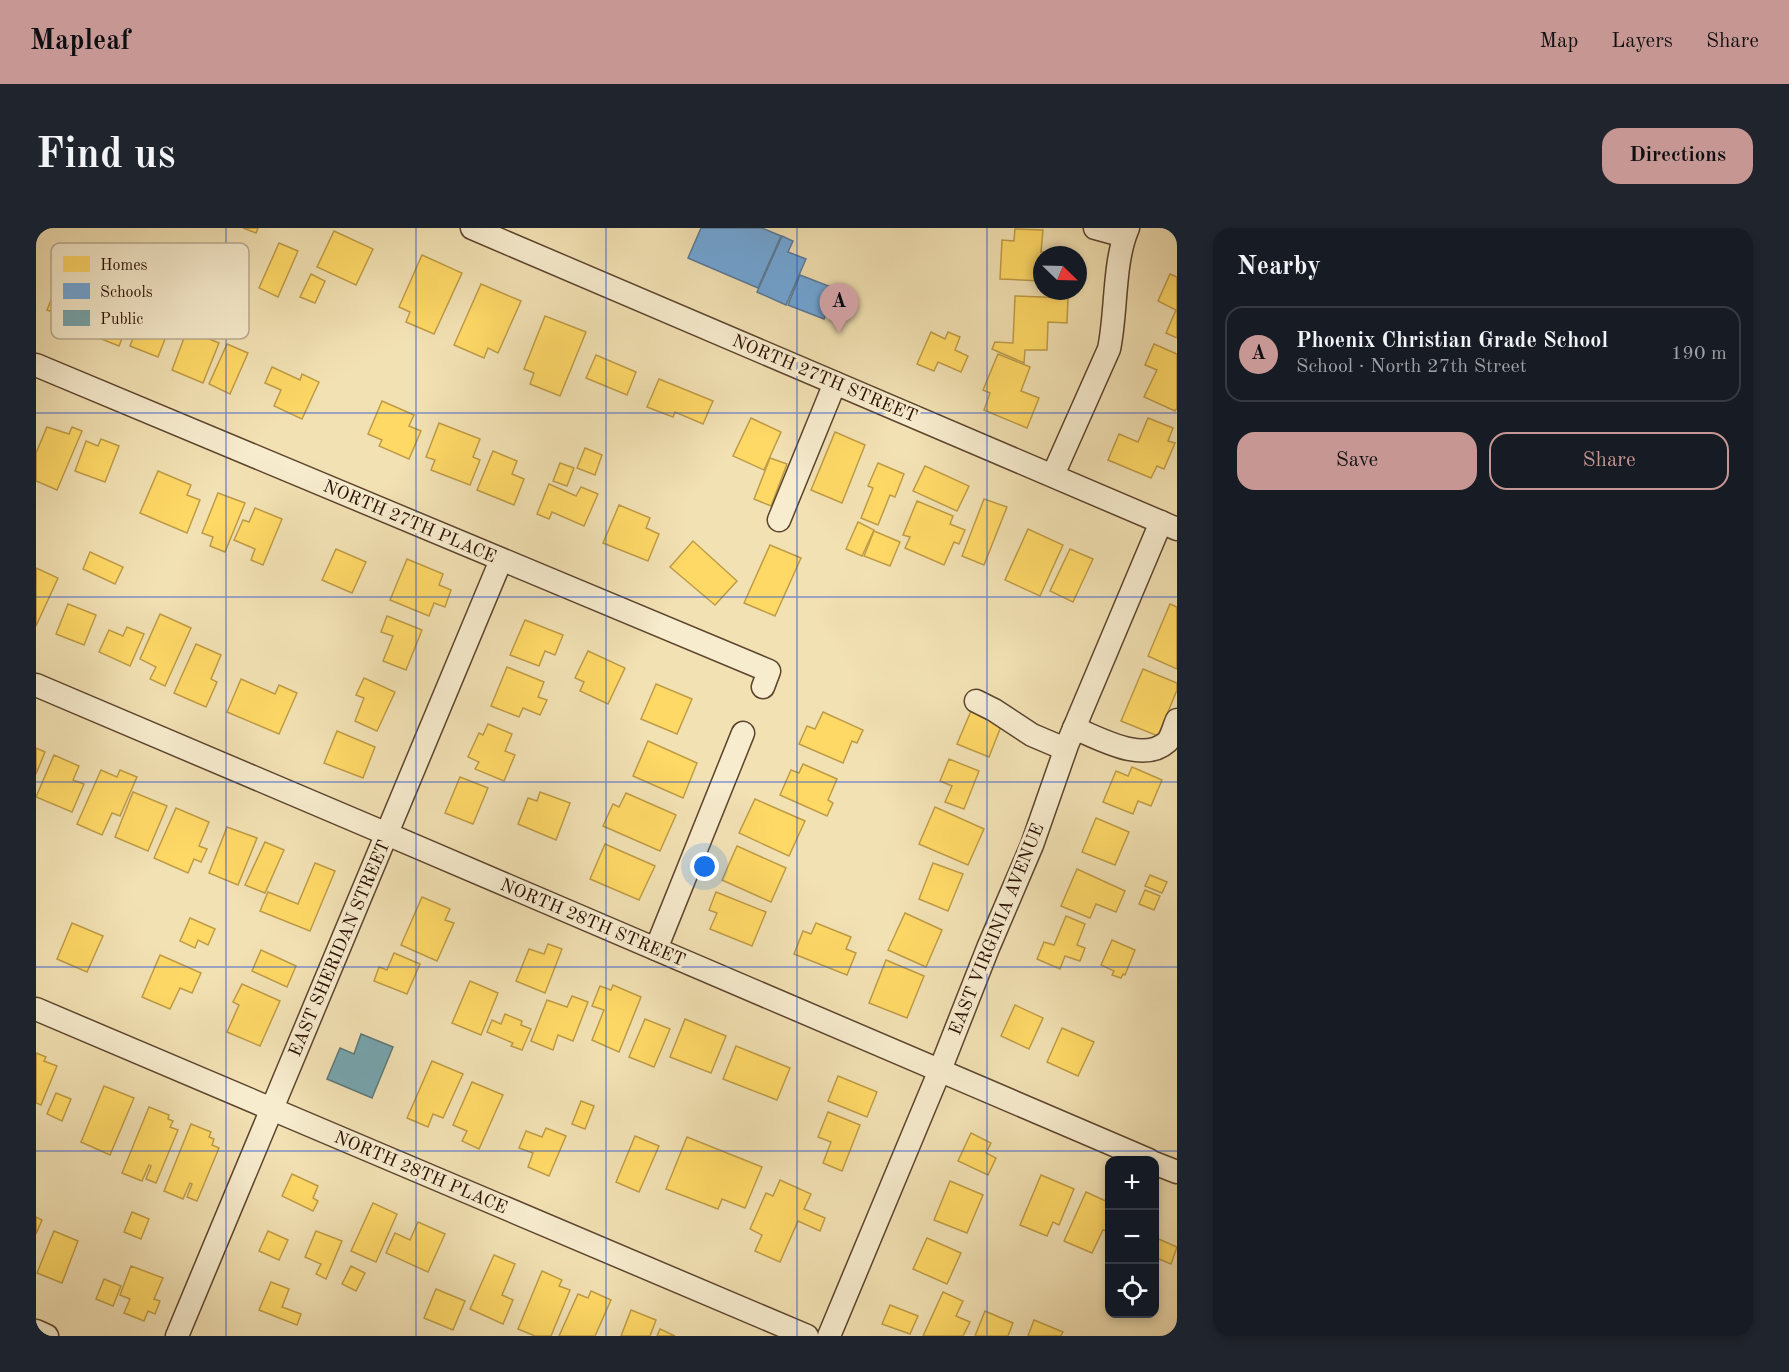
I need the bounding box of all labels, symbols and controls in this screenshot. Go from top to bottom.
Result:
text: Mapleaf [30,28,130,56]
text: Map [1539,31,1578,52]
text: Layers [1611,31,1673,52]
text: Share [1706,31,1759,52]
button: Directions [1602,128,1753,184]
text: Find us [36,135,175,177]
legend [51,243,249,339]
north arrow [1033,246,1087,300]
text: Nearby [1237,254,1321,280]
text: Homes [100,258,148,274]
pin: A [820,284,858,333]
text: Schools [100,285,153,301]
text: Public [100,312,143,328]
text: Phoenix Christian Grade School [1296,330,1608,352]
street label: NORTH 27TH STREET [730,332,920,426]
text: A [1251,344,1266,364]
text: 190 m [1671,344,1727,364]
text: School · North 27th Street [1296,357,1527,377]
button: Save [1237,432,1477,490]
button: Share [1489,432,1729,490]
street label: NORTH 27TH PLACE [320,477,499,567]
street label: EAST VIRGINIA AVENUE [946,821,1048,1038]
street label: EAST SHERIDAN STREET [286,838,394,1059]
your location [690,852,719,881]
street label: NORTH 28TH STREET [498,876,688,970]
street label: NORTH 28TH PLACE [331,1128,510,1218]
map controls [1105,1156,1159,1318]
button: + [1105,1156,1159,1210]
button: − [1105,1210,1159,1264]
button: locate [1105,1264,1159,1318]

